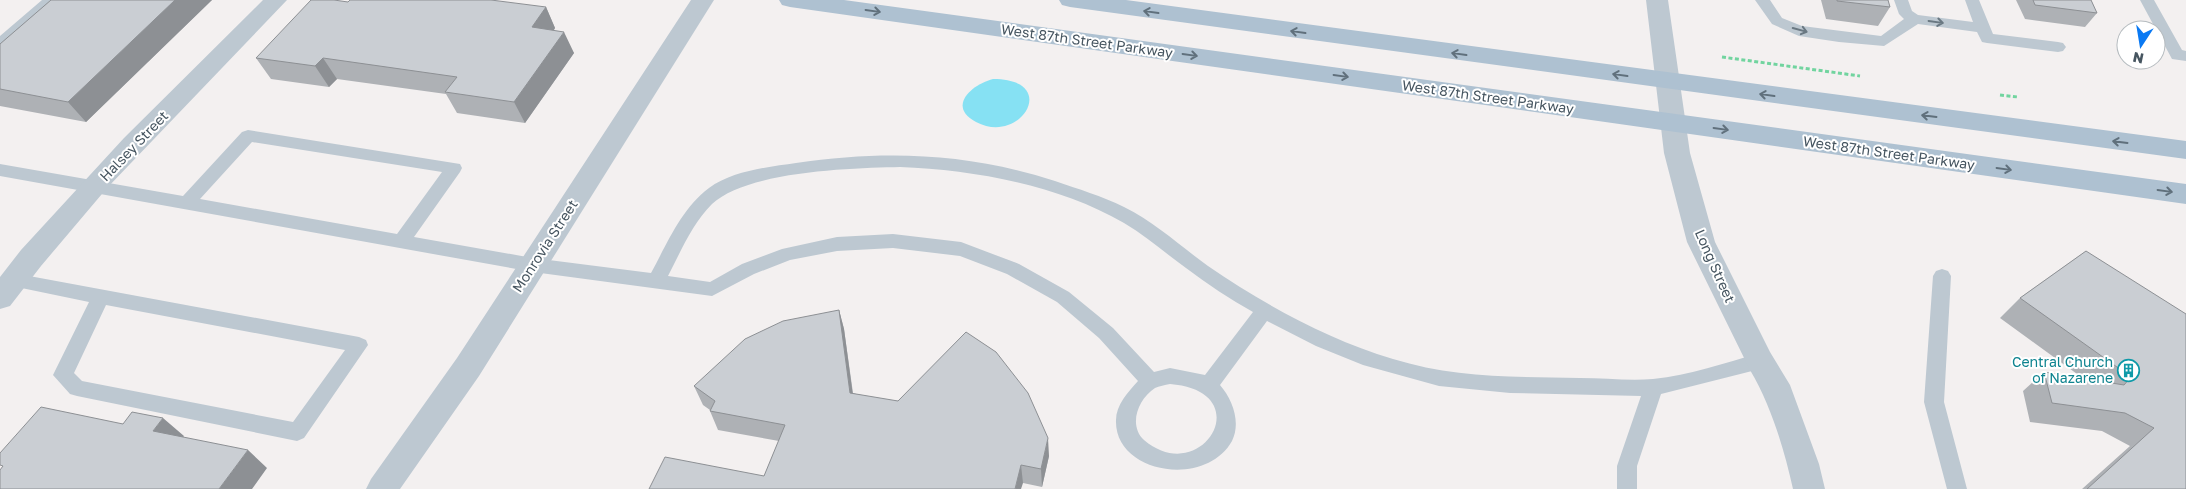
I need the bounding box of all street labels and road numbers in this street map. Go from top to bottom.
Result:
street label: West 87th Street Parkway [1000,20,1174,61]
street label: West 87th Street Parkway [1401,76,1575,117]
street label: Halsey Street [96,107,171,184]
street label: West 87th Street Parkway [1802,132,1976,173]
street label: Monrovia Street [508,196,581,295]
street label: Long Street [1692,227,1739,305]

